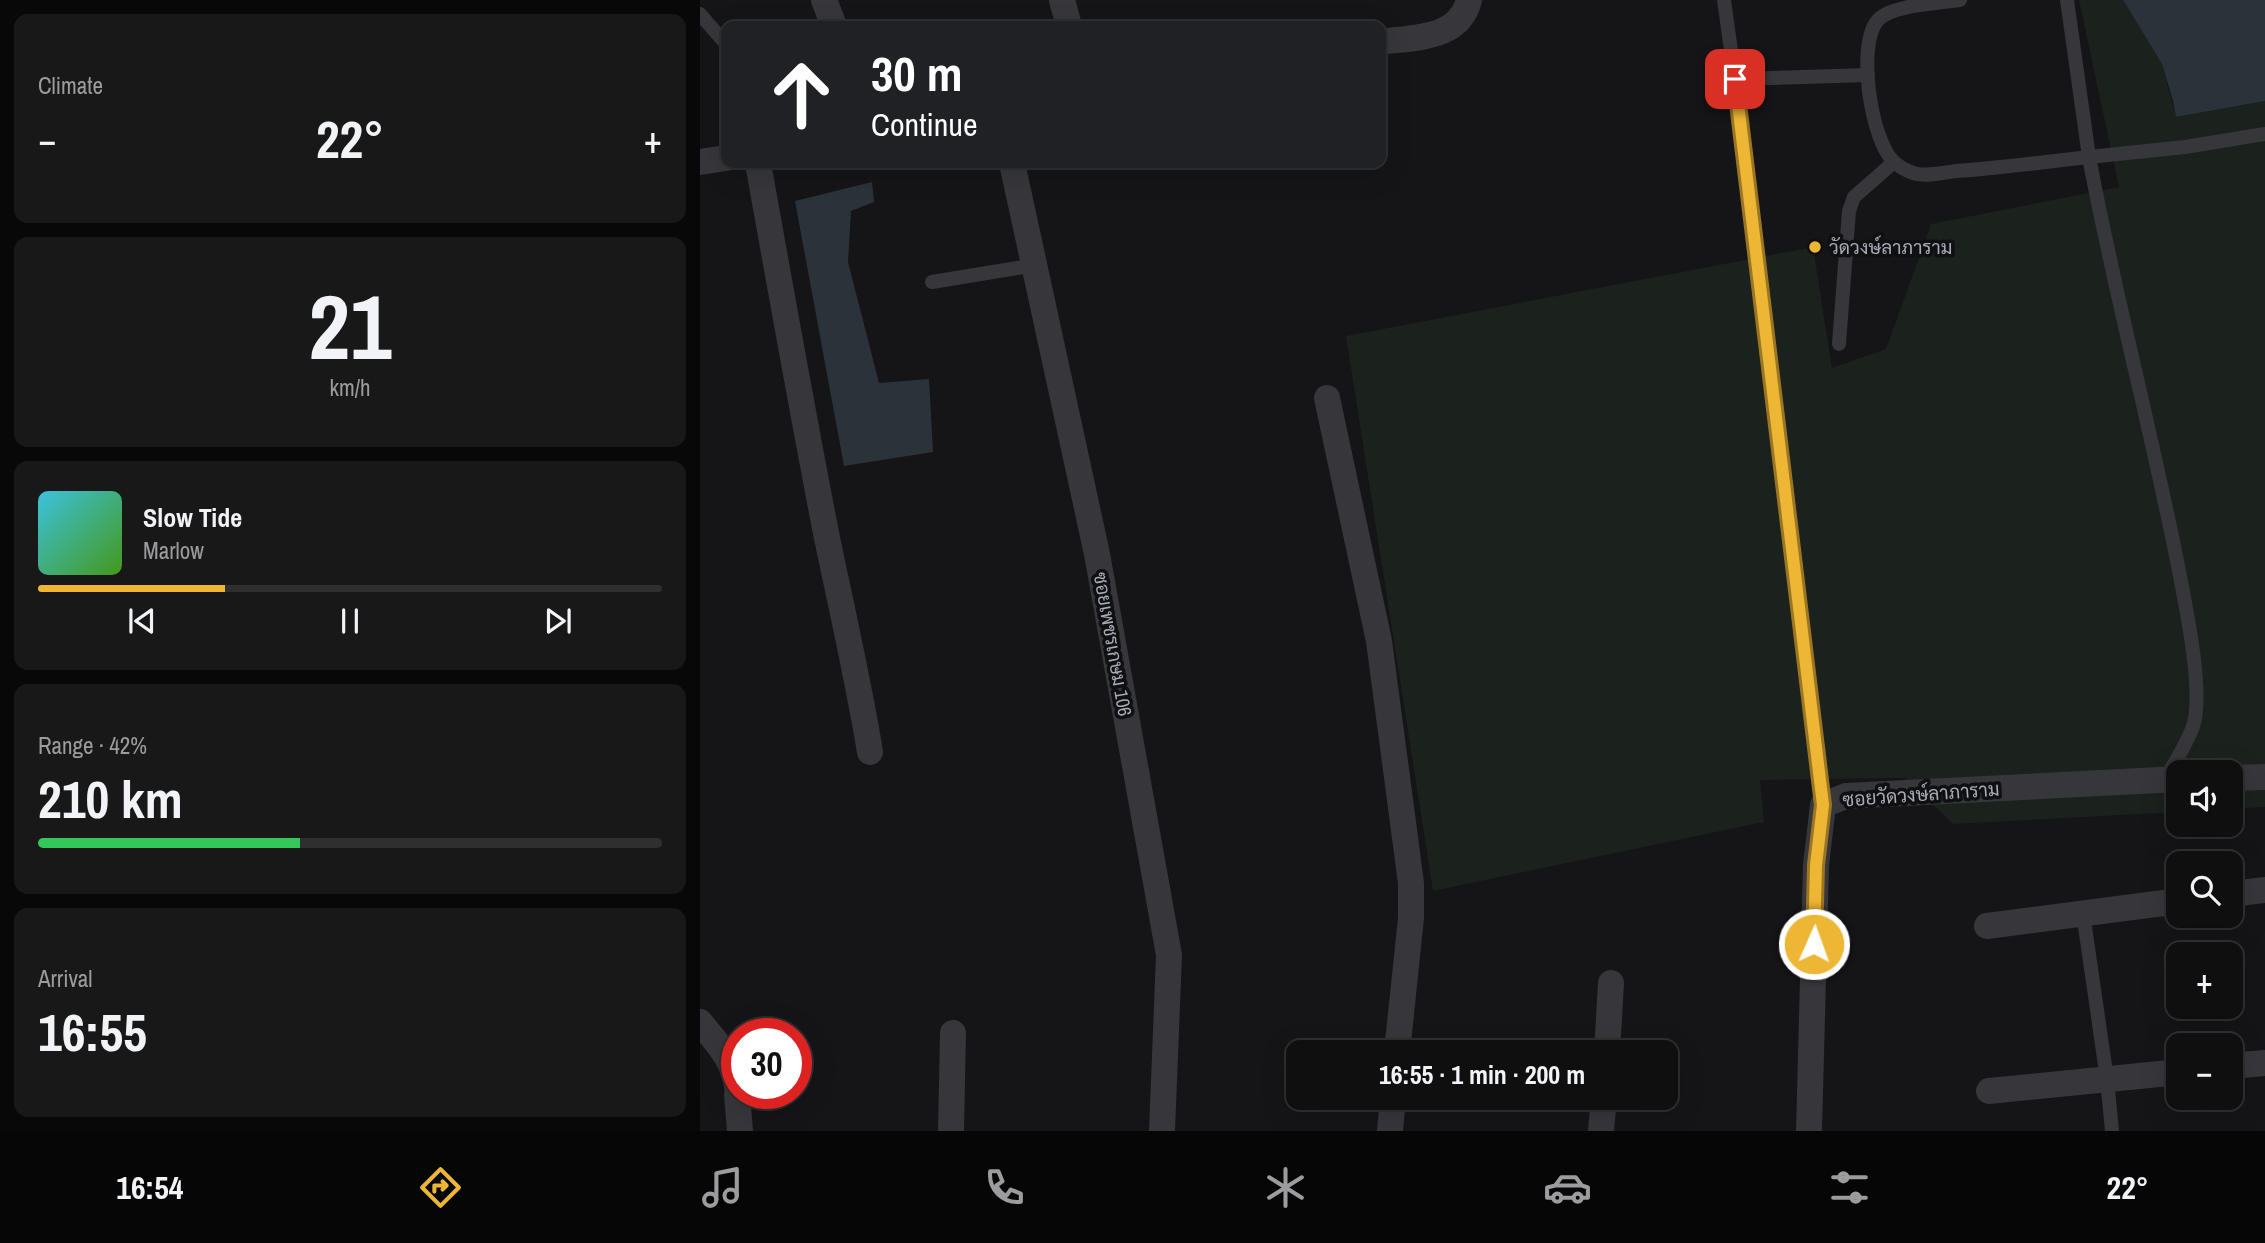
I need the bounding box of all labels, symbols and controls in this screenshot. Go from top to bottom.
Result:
text: 30 m [871,40,963,106]
icon: ahead [756,49,847,140]
pin [1705,49,1765,109]
icon: arrive [1716,60,1754,98]
text: Climate [38,70,103,101]
text: Continue [871,103,978,146]
text: 22° [316,104,384,174]
text: − [38,114,56,165]
text: + [644,114,662,165]
place label: วัดวงษ์ลาภาราม [1829,234,1952,260]
marker: วัดวงษ์ลาภาราม [1807,239,1823,255]
text: 21 [309,265,392,387]
text: km/h [330,372,370,403]
text: Slow Tide [143,500,242,535]
text: Marlow [143,535,204,566]
street label: ซอยเพชรเกษม 106 [1088,570,1138,718]
icon: previous [123,602,161,640]
icon: pause [331,602,369,640]
icon: next [539,602,577,640]
text: Range · 42% [38,730,147,761]
map controls [2166,760,2243,1110]
button: sound [2166,760,2243,837]
text: 210 km [38,764,183,834]
street label: ซอยวัดวงษ์ลาภาราม [1842,776,2000,812]
button: search [2166,851,2243,928]
position arrow [1777,907,1851,981]
button: + [2166,942,2243,1019]
text: Arrival [38,963,93,994]
text: 16:55 [38,997,147,1067]
speed limit sign: 30 [721,1018,812,1109]
button: − [2166,1033,2243,1110]
text: 16:55 · 1 min · 200 m [1379,1057,1585,1092]
icon: directions [416,1163,465,1212]
icon: music [698,1163,747,1212]
icon: phone [980,1163,1029,1212]
icon: climate [1261,1163,1310,1212]
icon: car [1543,1163,1592,1212]
icon: filters [1825,1163,1874,1212]
text: 16:54 [116,1166,183,1209]
text: 22° [2107,1166,2149,1209]

